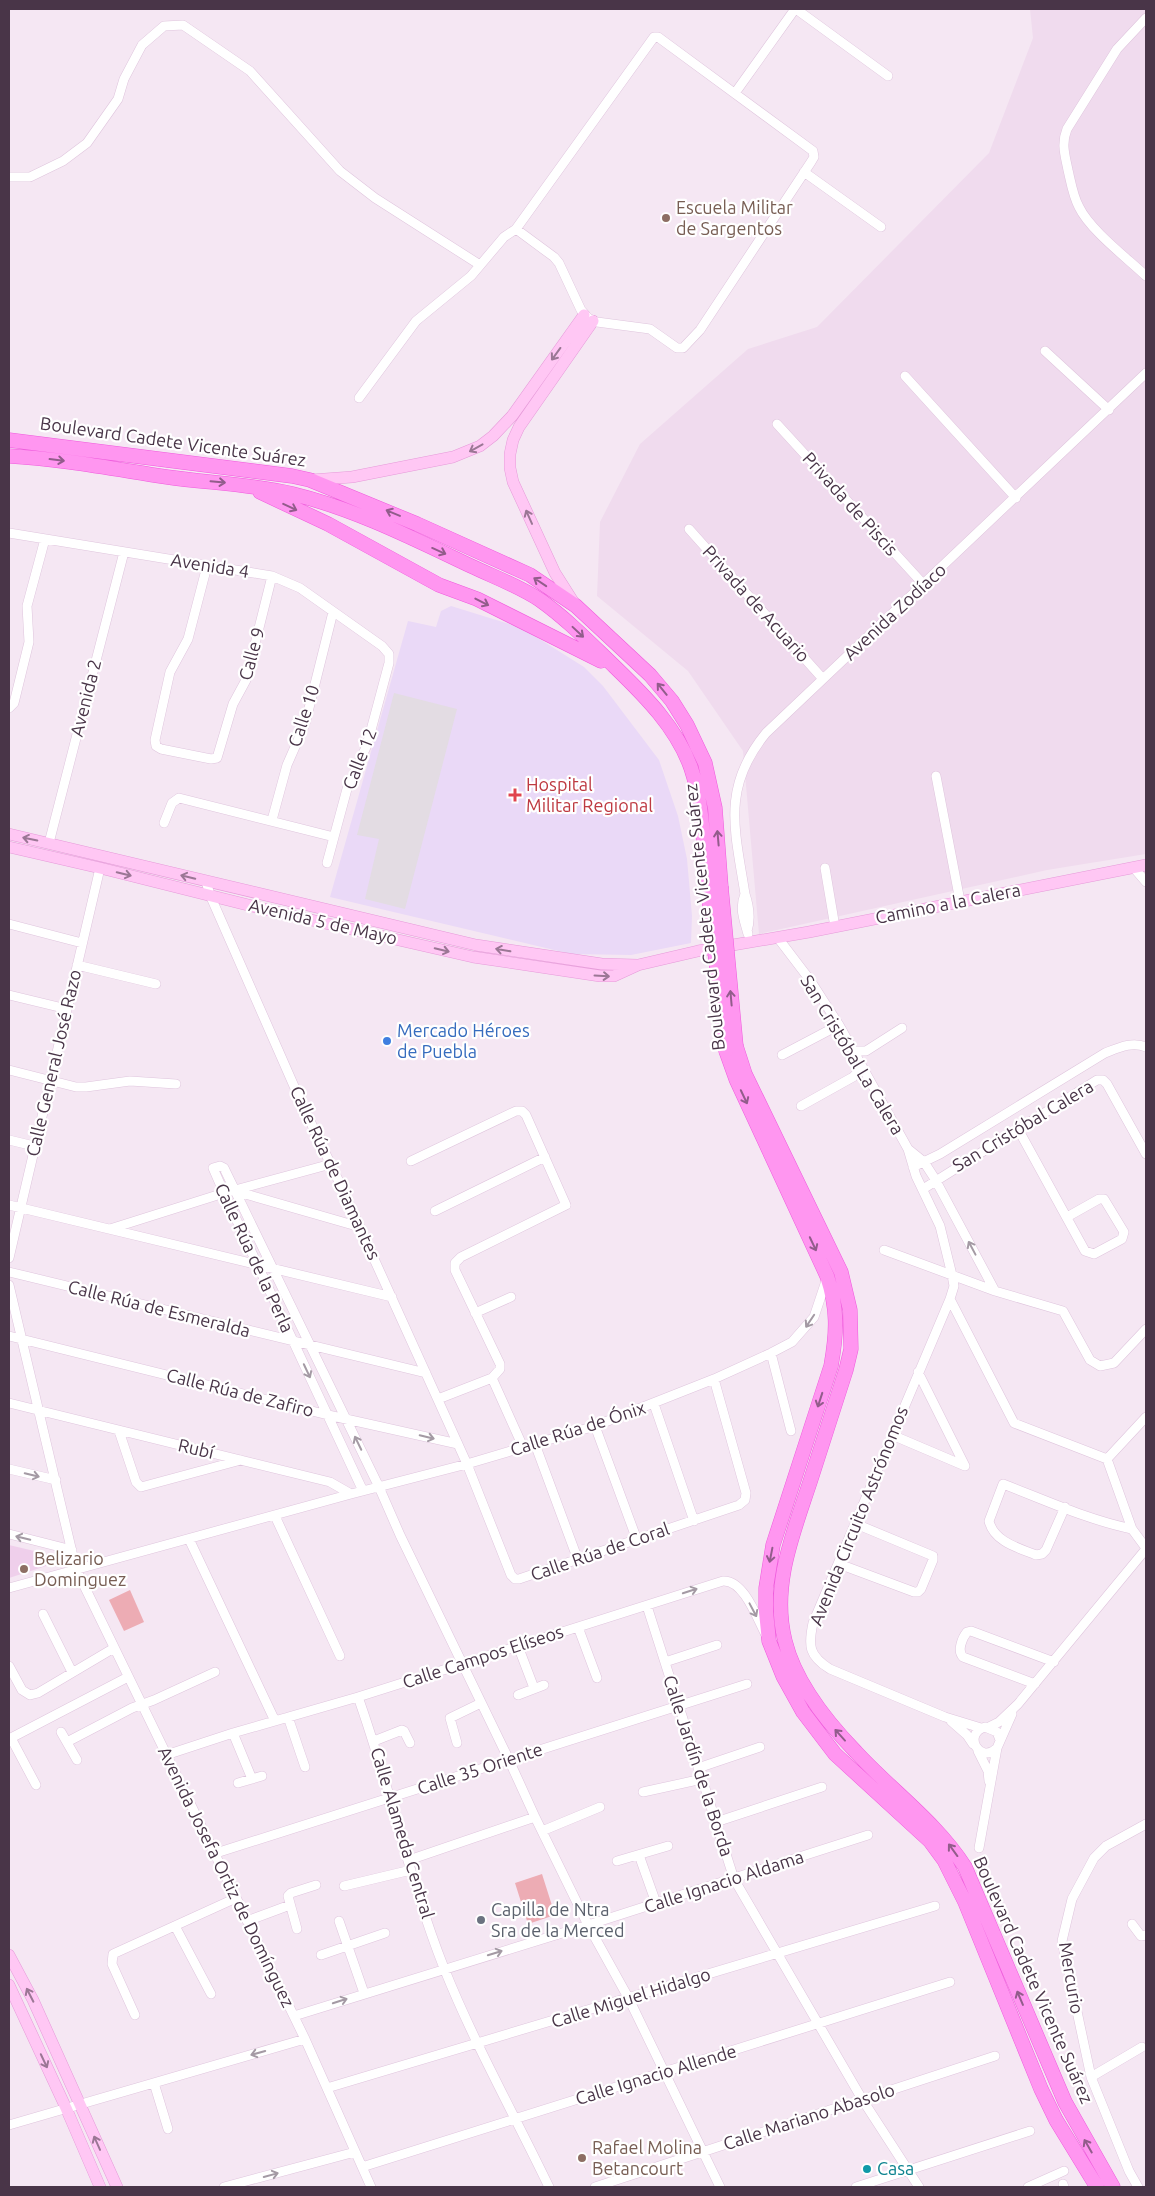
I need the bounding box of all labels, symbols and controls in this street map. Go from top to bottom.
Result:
place label: Escuela Militar de Sargentos [676,197,793,238]
marker: Escuela Militar de Sargentos [660,212,672,224]
one-way arrow [551,347,561,361]
street label: Boulevard Cadete Vicente Suárez [39,412,307,470]
one-way arrow [469,444,484,454]
street label: Privada de Piscis [799,448,902,559]
one-way arrow [49,455,65,465]
one-way arrow [210,477,226,487]
one-way arrow [282,502,297,512]
one-way arrow [386,508,401,518]
one-way arrow [523,510,533,525]
street label: Privada de Acuario [699,541,814,666]
one-way arrow [431,546,446,556]
street label: Avenida 4 [170,549,251,581]
street label: Avenida Zodíaco [839,559,950,664]
one-way arrow [533,577,547,587]
one-way arrow [474,598,489,607]
street label: Calle 9 [234,625,268,682]
one-way arrow [572,626,585,638]
street label: Avenida 2 [66,657,104,738]
street label: Calle 10 [284,682,322,749]
one-way arrow [656,683,667,696]
street label: Calle 12 [338,725,380,792]
place label: Hospital Militar Regional [526,774,653,815]
street label: Boulevard Cadete Vicente Suárez [680,783,728,1052]
marker: Hospital Militar Regional [508,788,522,802]
one-way arrow [713,830,722,846]
one-way arrow [23,834,39,843]
one-way arrow [116,869,132,879]
one-way arrow [181,872,197,881]
street label: Camino a la Calera [873,879,1022,927]
street label: Avenida 5 de Mayo [247,894,399,948]
one-way arrow [495,944,511,954]
one-way arrow [433,946,449,955]
street label: Calle General José Razo [22,967,84,1158]
one-way arrow [594,971,610,980]
street label: San Cristóbal La Calera [797,971,909,1138]
one-way arrow [727,990,736,1006]
place label: Mercado Héroes de Puebla [397,1020,530,1061]
marker: Mercado Héroes de Puebla [381,1035,393,1047]
street label: San Cristóbal Calera [949,1075,1096,1175]
street label: Calle Rúa de Diamantes [287,1083,385,1263]
one-way arrow [739,1089,749,1104]
street label: Calle Rúa de la Perla [211,1180,298,1335]
one-way arrow [809,1236,818,1251]
one-way arrow [967,1242,977,1256]
street label: Calle Rúa de Esmeralda [66,1276,252,1340]
one-way arrow [805,1314,816,1328]
one-way arrow [303,1363,313,1378]
street label: Calle Rúa de Zafiro [164,1364,316,1420]
one-way arrow [815,1392,825,1408]
street label: Calle Rúa de Ónix [507,1396,648,1459]
street label: Avenida Circuito Astrónomos [805,1403,911,1628]
one-way arrow [419,1433,435,1442]
street label: Rubí [176,1434,217,1462]
one-way arrow [353,1436,362,1451]
one-way arrow [24,1470,40,1480]
street label: Calle Rúa de Coral [528,1518,672,1584]
one-way arrow [16,1533,32,1542]
one-way arrow [765,1546,775,1562]
place label: Belizario Dominguez [34,1548,126,1589]
marker: Belizario Dominguez [18,1563,30,1575]
one-way arrow [682,1586,698,1596]
one-way arrow [748,1603,758,1618]
street label: Calle Campos Elíseos [400,1621,566,1692]
street label: Calle Jardín de la Borda [660,1673,738,1859]
one-way arrow [834,1728,846,1741]
street label: Calle 35 Oriente [415,1738,545,1798]
street label: Avenida Josefa Ortiz de Domínguez [155,1743,299,2010]
street label: Calle Alameda Central [367,1745,439,1921]
one-way arrow [948,1844,959,1857]
street label: Calle Ignacio Aldama [641,1846,806,1916]
street label: Boulevard Cadete Vicente Suárez [970,1853,1098,2106]
place label: Capilla de Ntra Sra de la Merced [491,1899,625,1940]
marker: Capilla de Ntra Sra de la Merced [475,1914,487,1926]
street label: Mercurio [1056,1940,1088,2015]
one-way arrow [487,1947,503,1957]
street label: Calle Miguel Hidalgo [549,1963,713,2031]
one-way arrow [25,1988,34,2003]
one-way arrow [1015,1991,1024,2006]
one-way arrow [332,1996,348,2005]
street label: Calle Ignacio Allende [573,2040,739,2108]
one-way arrow [251,2048,267,2058]
one-way arrow [40,2053,49,2068]
street label: Calle Mariano Abasolo [720,2079,897,2153]
one-way arrow [92,2136,102,2151]
place label: Rafael Molina Betancourt [592,2137,702,2178]
one-way arrow [1083,2138,1093,2153]
marker: Rafael Molina Betancourt [576,2152,588,2164]
place label: Casa [877,2158,914,2178]
marker: Casa [861,2163,873,2175]
one-way arrow [262,2169,278,2179]

